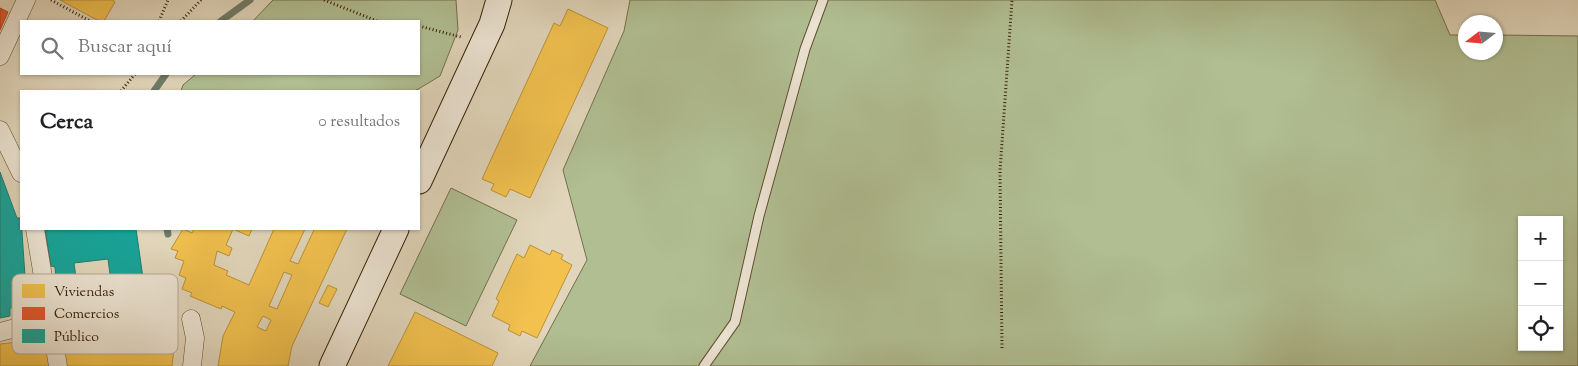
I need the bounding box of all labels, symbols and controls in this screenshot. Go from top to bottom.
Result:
north arrow [1458,15,1503,60]
search box [20,20,420,75]
icon: search [38,34,66,62]
text: Buscar aquí [78,34,172,61]
text: Cerca [40,108,93,138]
text: 0 resultados [318,111,400,134]
map controls [1518,216,1563,351]
button: + [1518,216,1563,261]
button: − [1518,261,1563,306]
legend [12,274,178,354]
text: Viviendas [54,283,114,303]
text: Comercios [54,305,119,325]
button: locate [1518,306,1563,351]
text: Público [54,328,99,348]

